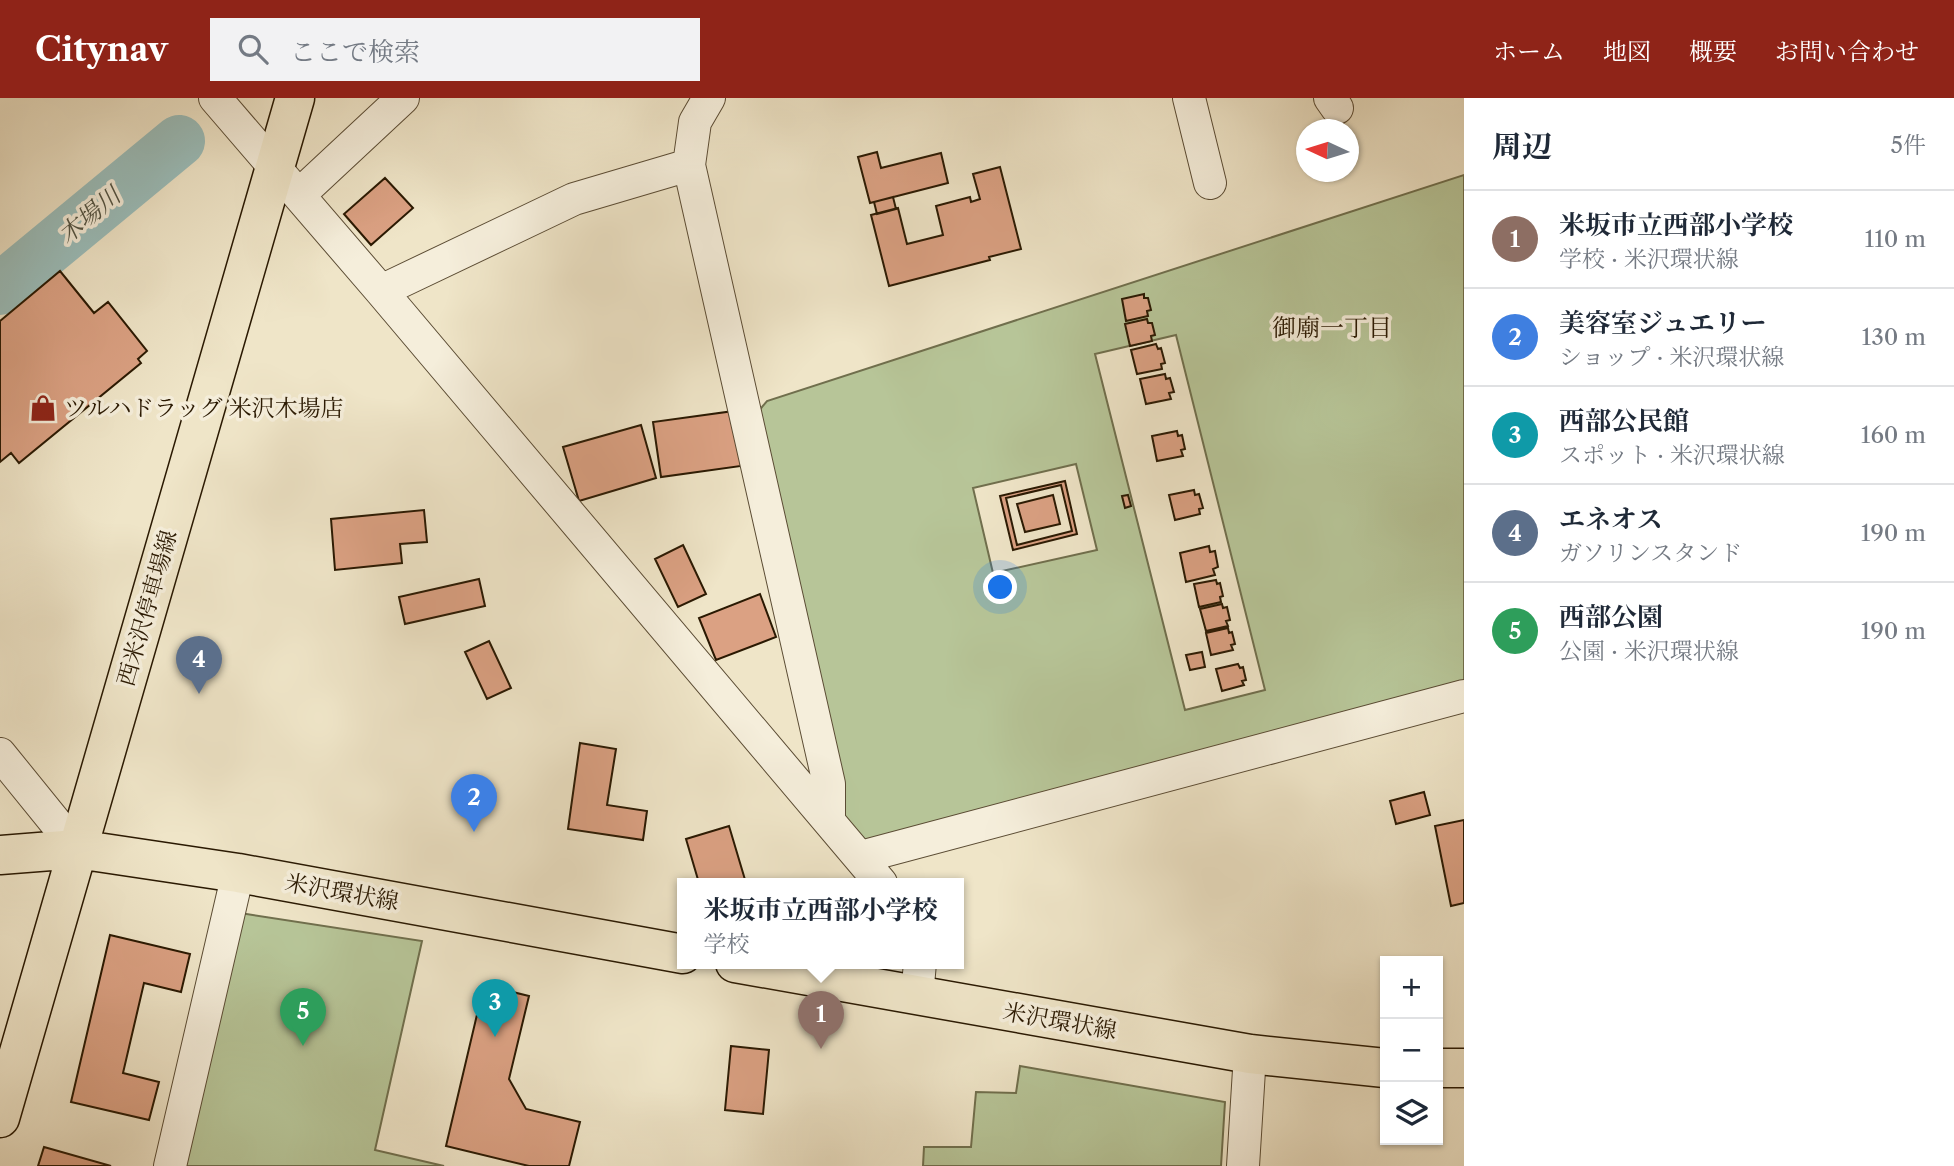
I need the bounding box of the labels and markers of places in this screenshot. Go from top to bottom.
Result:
shop icon: ツルハドラッグ 米沢木場店 [28,393,58,423]
place label: ツルハドラッグ 米沢木場店 [64,394,344,422]
pin: 4 [176,636,222,694]
pin: 2 [451,774,497,832]
pin: 3 [472,979,518,1037]
pin: 5 [280,988,326,1046]
pin: 1 [798,991,844,1049]

